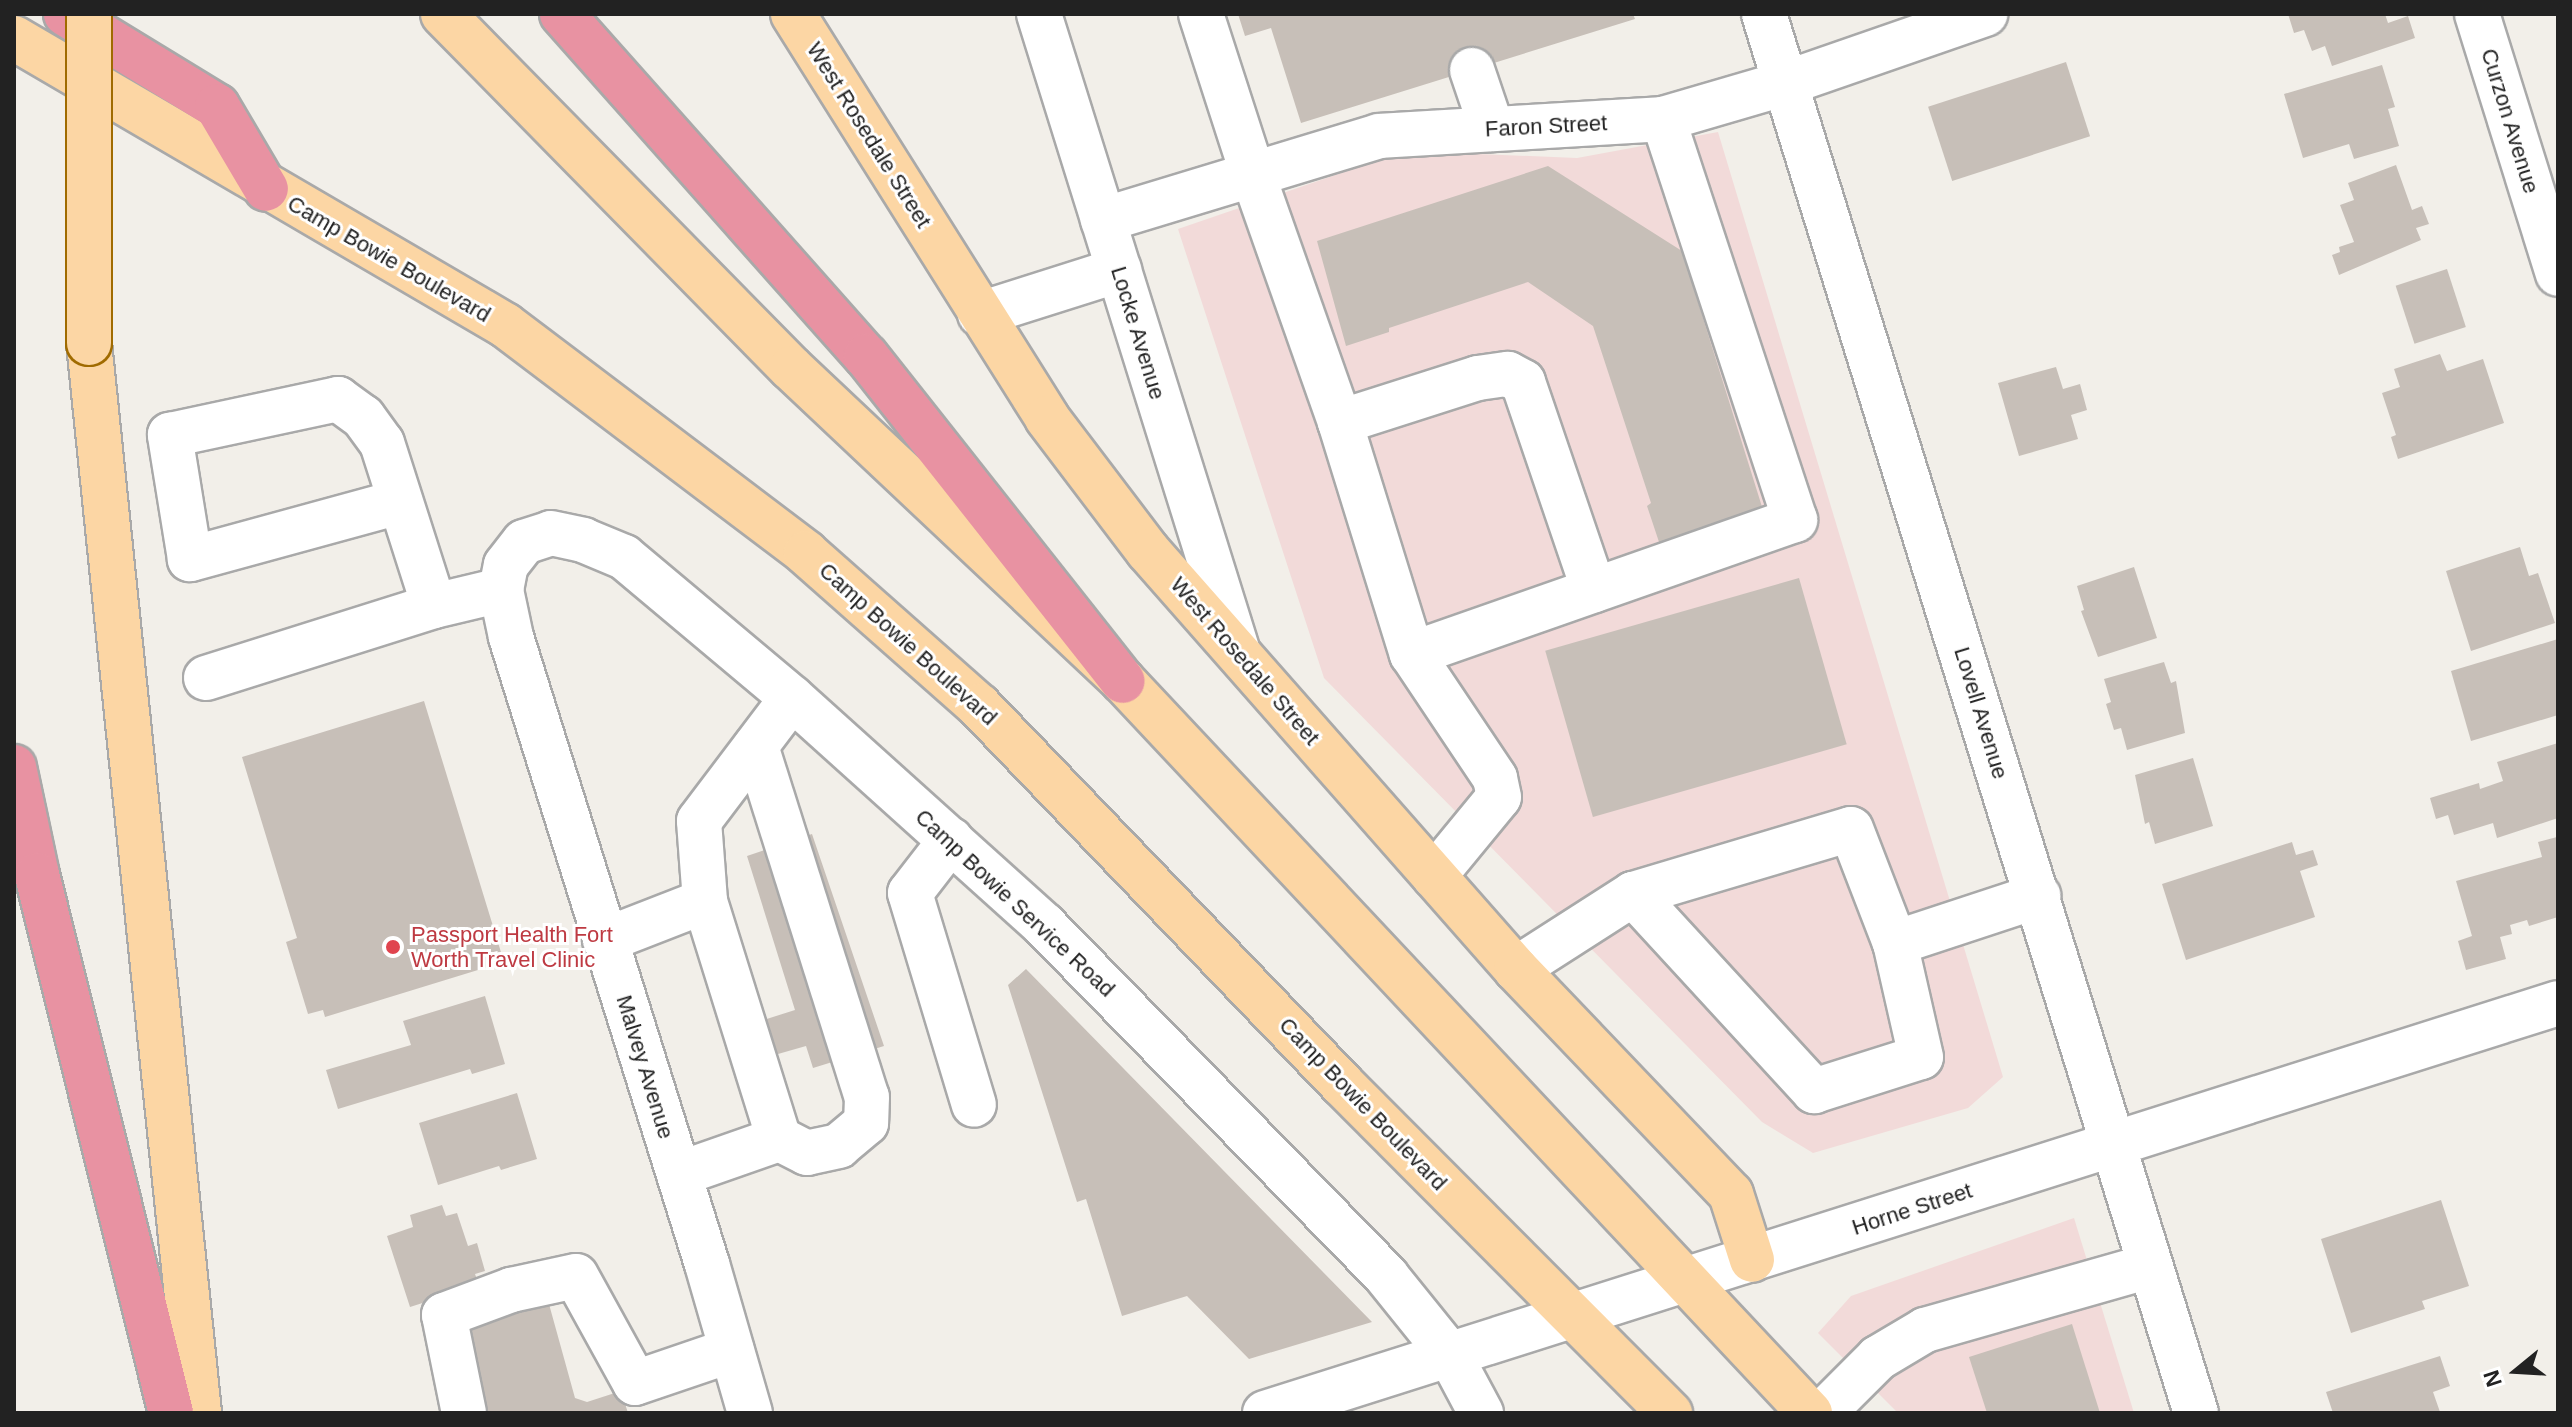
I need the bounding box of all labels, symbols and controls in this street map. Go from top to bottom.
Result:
street label: West Rosedale Street [801,37,937,233]
street label: Curzon Avenue [2475,45,2545,197]
street label: Faron Street [1484,110,1608,142]
street label: Camp Bowie Boulevard [283,190,495,328]
street label: Locke Avenue [1105,263,1171,403]
street label: Camp Bowie Boulevard [814,557,1002,731]
street label: West Rosedale Street [1165,572,1325,750]
street label: Lovell Avenue [1948,643,2014,783]
street label: Camp Bowie Service Road [910,804,1120,1002]
place label: Passport Health Fort Worth Travel Clinic [411,921,613,972]
marker: Passport Health Fort Worth Travel Clinic [382,936,404,958]
street label: Malvey Avenue [610,991,680,1143]
street label: Camp Bowie Boulevard [1274,1012,1452,1196]
street label: Horne Street [1849,1177,1975,1241]
north arrow [2476,1331,2556,1411]
text: N [2478,1367,2507,1390]

